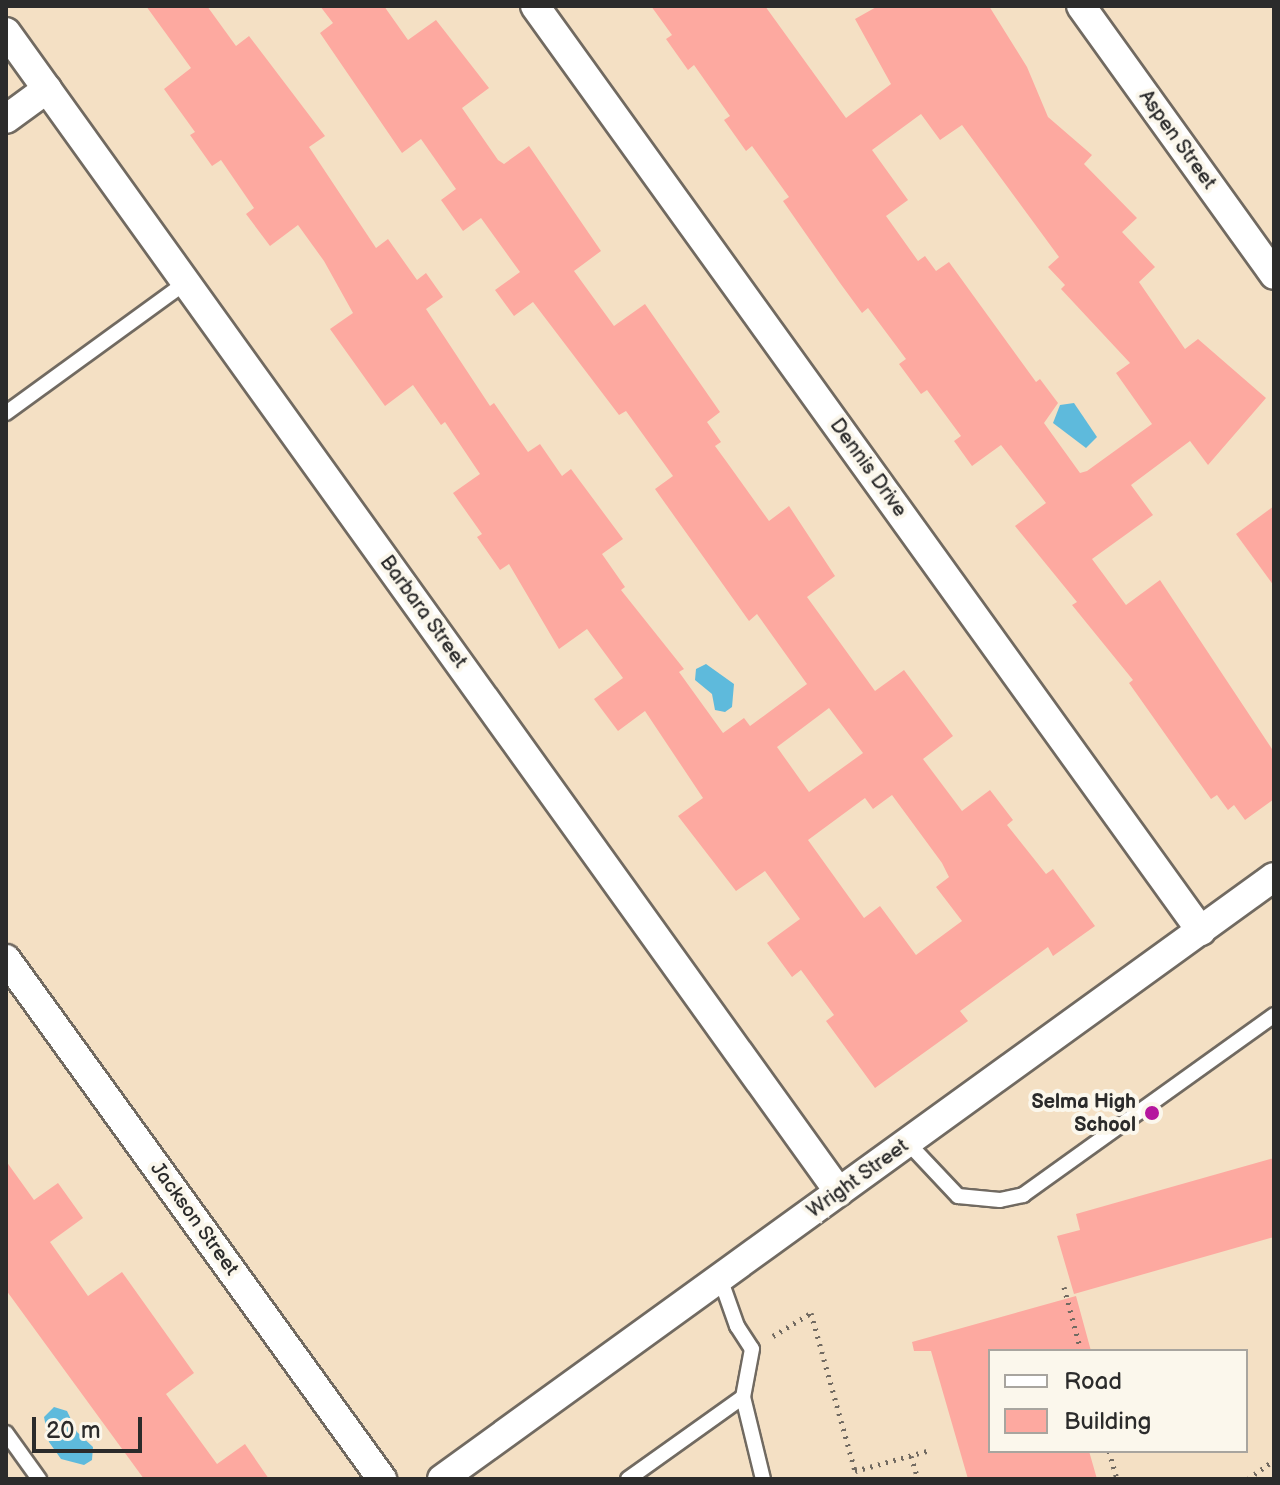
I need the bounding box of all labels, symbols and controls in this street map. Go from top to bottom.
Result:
street label: Aspen Street [1133,86,1221,194]
street label: Dennis Drive [824,414,912,522]
street label: Barbara Street [374,551,472,673]
place label: Selma High School [1031,1090,1136,1137]
marker: Selma High School [1143,1104,1161,1122]
street label: Wright Street [803,1134,913,1224]
street label: Jackson Street [145,1157,243,1281]
legend [988,1349,1248,1453]
text: Road [1064,1367,1122,1396]
scale bar [36,1401,146,1451]
text: Building [1064,1407,1151,1436]
text: 20 m [46,1416,101,1445]

